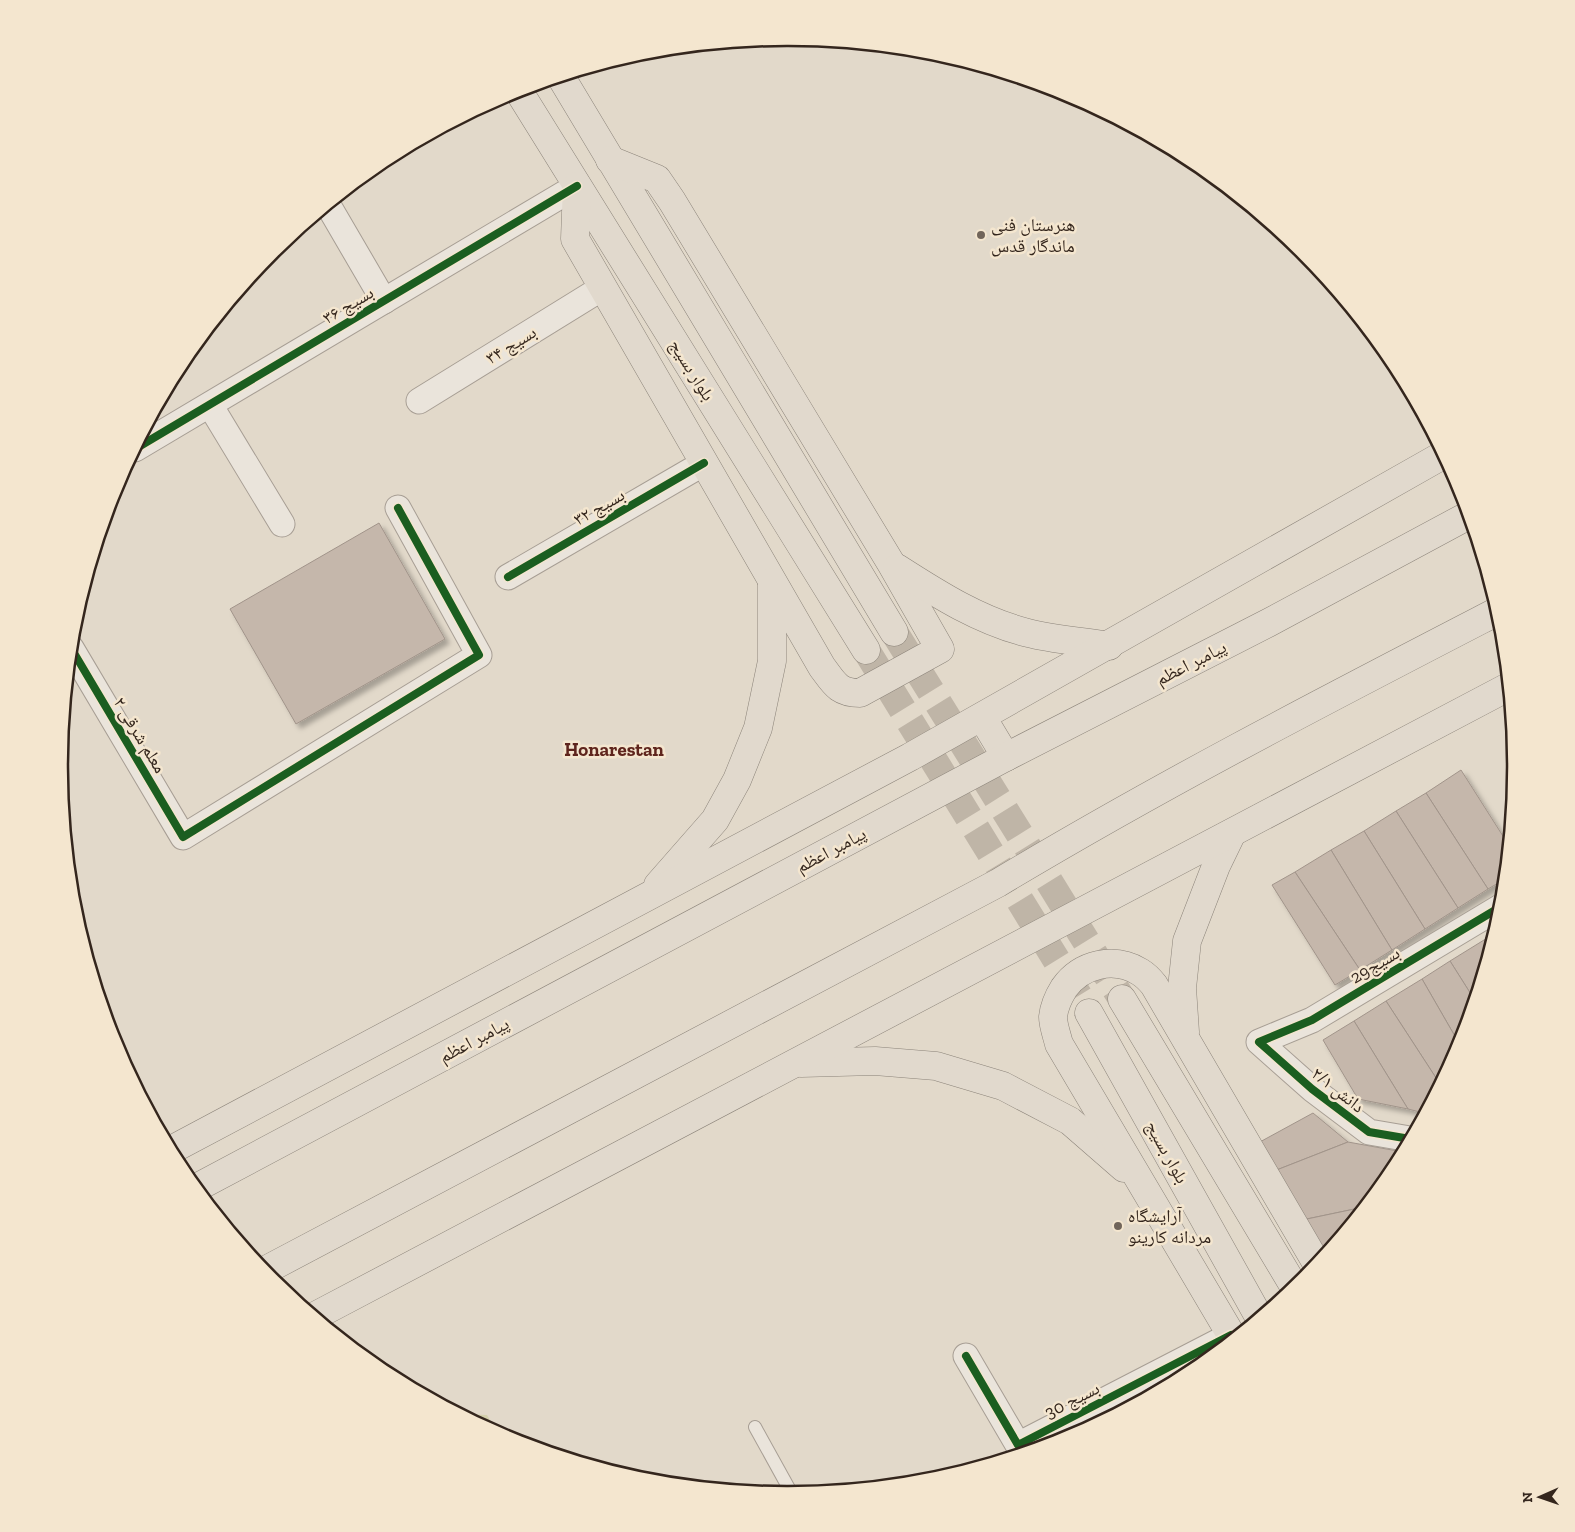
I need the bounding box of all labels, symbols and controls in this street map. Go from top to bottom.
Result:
place label: هنرستان فنی ماندگار قدس [991,214,1075,257]
marker: هنرستان فنی ماندگار قدس [975,229,987,241]
street label: بسیج ۳۶ [318,281,378,330]
street label: بسیج ۳۴ [482,321,541,370]
street label: بلوار بسیج [664,335,719,405]
street label: بسیج ۳۲ [569,484,629,531]
street label: پیامبر اعظم [1152,636,1230,691]
street label: معلم شرقی ۲ [108,693,171,778]
district label: Honarestan [564,738,665,761]
street label: پیامبر اعظم [792,822,870,878]
street label: بسیج29 [1346,942,1404,989]
street label: پیامبر اعظم [435,1012,513,1068]
street label: دانش ۲/۱ [1307,1062,1369,1118]
street label: بلوار بسیج [1140,1117,1193,1188]
place label: آرایشگاه مردانه کارینو [1128,1205,1211,1248]
marker: آرایشگاه مردانه کارینو [1112,1220,1124,1232]
street label: بسیج 30 [1041,1377,1104,1424]
north arrow [1515,1472,1565,1522]
text: N [1519,1491,1536,1503]

